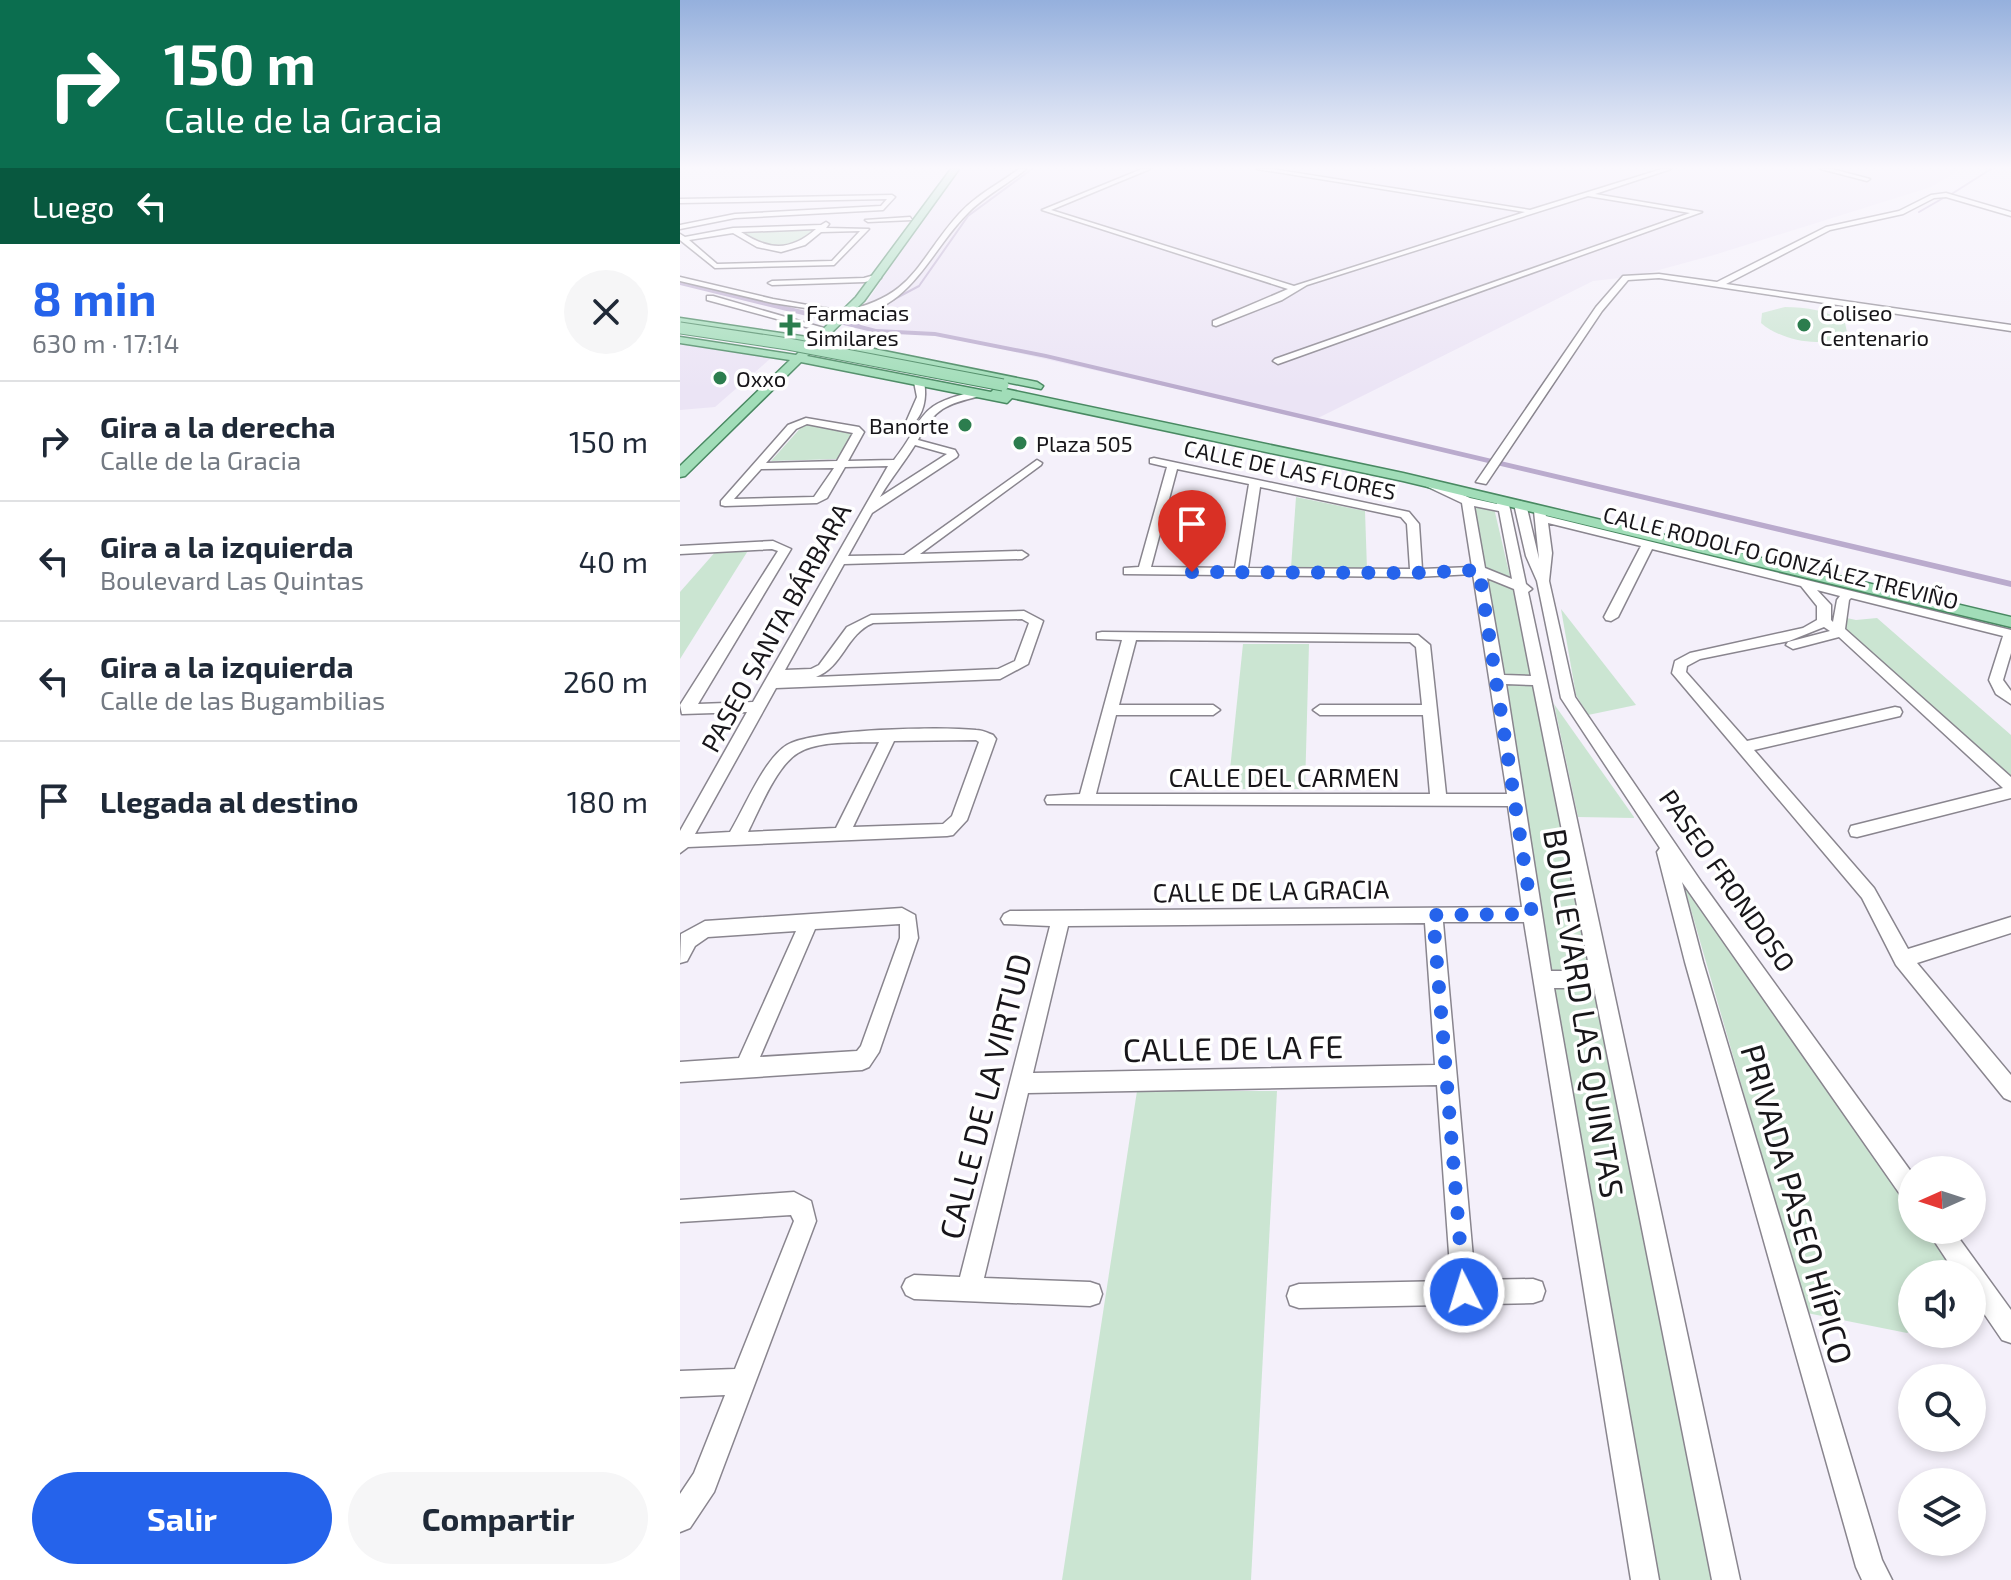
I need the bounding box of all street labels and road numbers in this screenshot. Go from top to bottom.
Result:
street label: CALLE DE LAS FLORES [1182,434,1398,504]
street label: PASEO SANTA BÁRBARA [694,497,856,757]
street label: CALLE RODOLFO GONZÁLEZ TREVIÑO [1601,500,1961,614]
street label: CALLE DEL CARMEN [1168,761,1400,792]
street label: PASEO FRONDOSO [1654,783,1802,977]
street label: BOULEVARD LAS QUINTAS [1536,826,1633,1200]
street label: CALLE DE LA GRACIA [1152,872,1390,908]
street label: CALLE DE LA VIRTUD [930,949,1038,1243]
street label: CALLE DE LA FE [1123,1026,1343,1068]
street label: PRIVADA PASEO HÍPICO [1734,1040,1862,1368]

